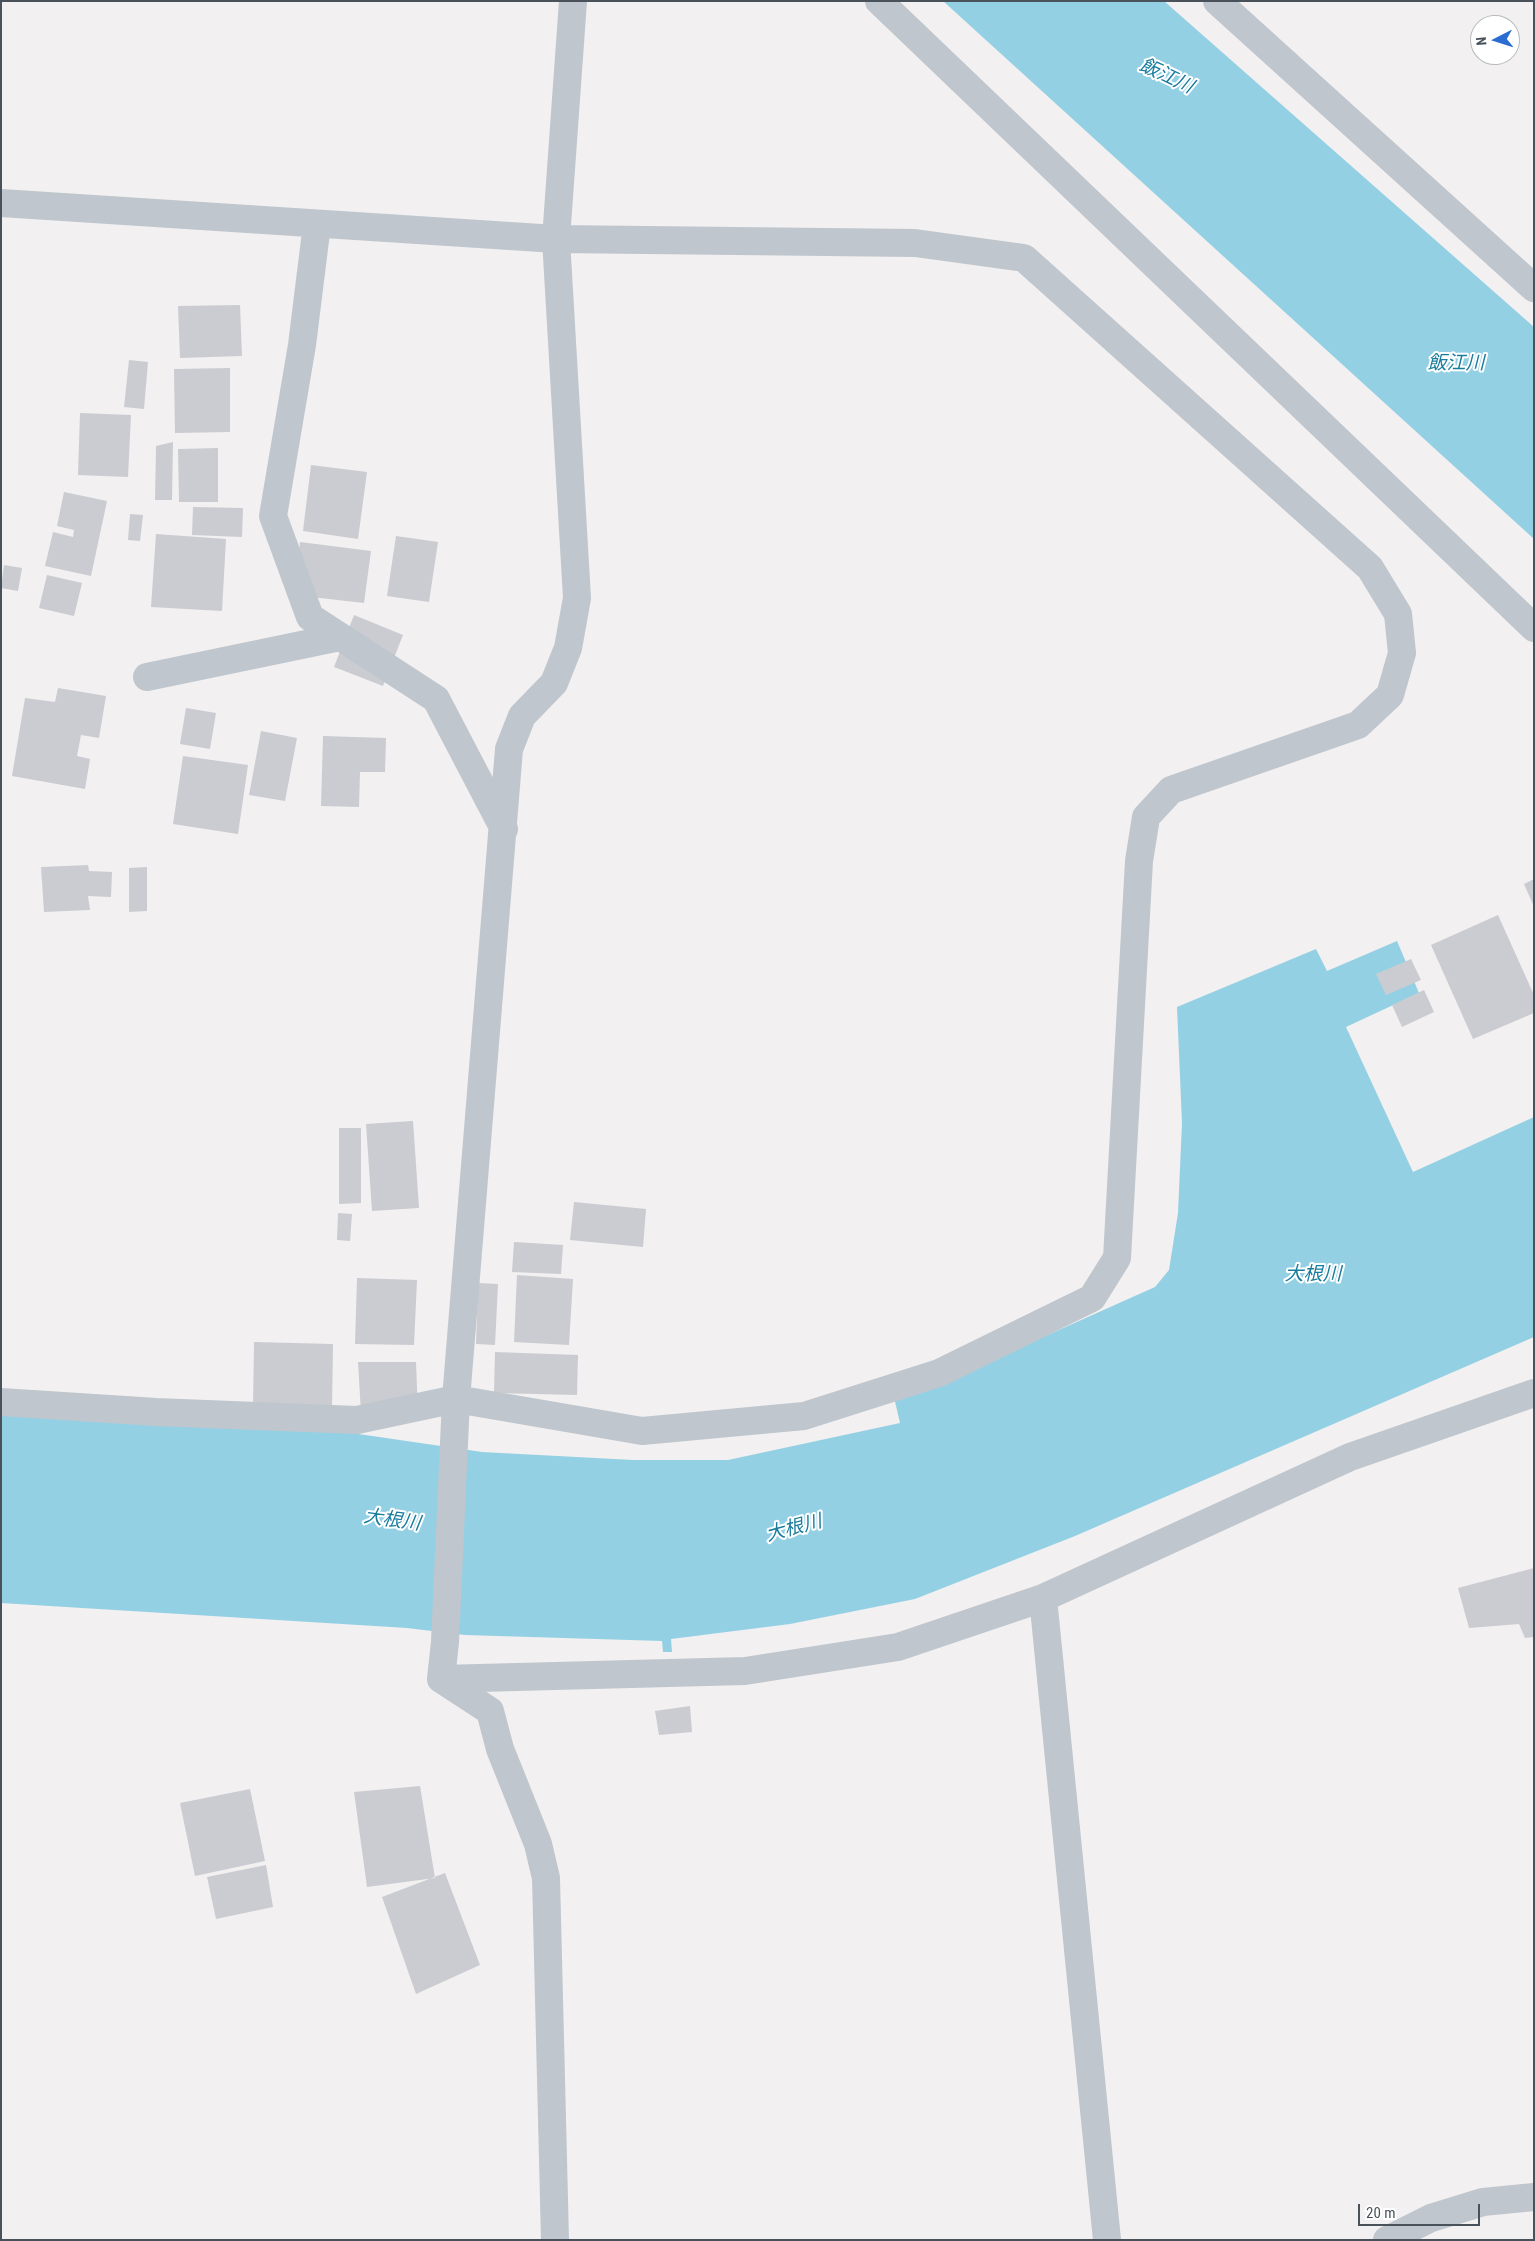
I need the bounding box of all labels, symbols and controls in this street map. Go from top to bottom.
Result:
north arrow [1470,15,1520,65]
text: N [1473,36,1489,46]
water label: 飯江川 [1135,55,1197,99]
water label: 飯江川 [1428,353,1484,375]
water label: 大根川 [1285,1264,1341,1286]
water label: 大根川 [362,1506,422,1536]
water label: 大根川 [764,1511,824,1547]
scale bar [1360,2194,1482,2226]
text: 20 m [1366,2204,1396,2222]

